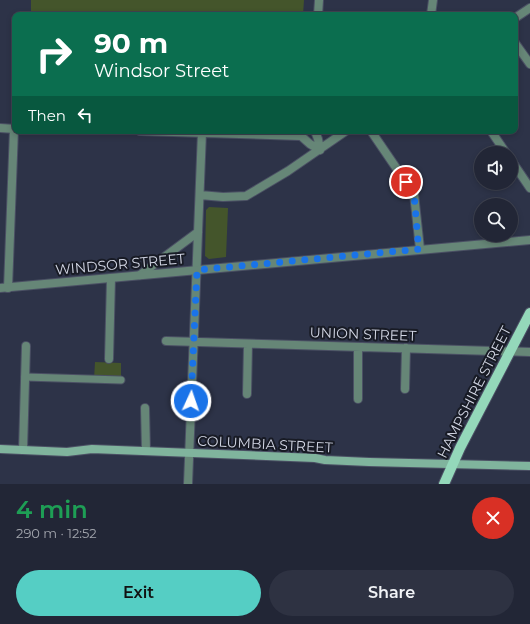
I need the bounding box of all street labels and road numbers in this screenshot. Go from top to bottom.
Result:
street label: WINDSOR STREET [54,249,186,279]
street label: UNION STREET [309,323,417,345]
street label: HAMPSHIRE STREET [433,323,515,461]
street label: COLUMBIA STREET [197,431,333,457]

